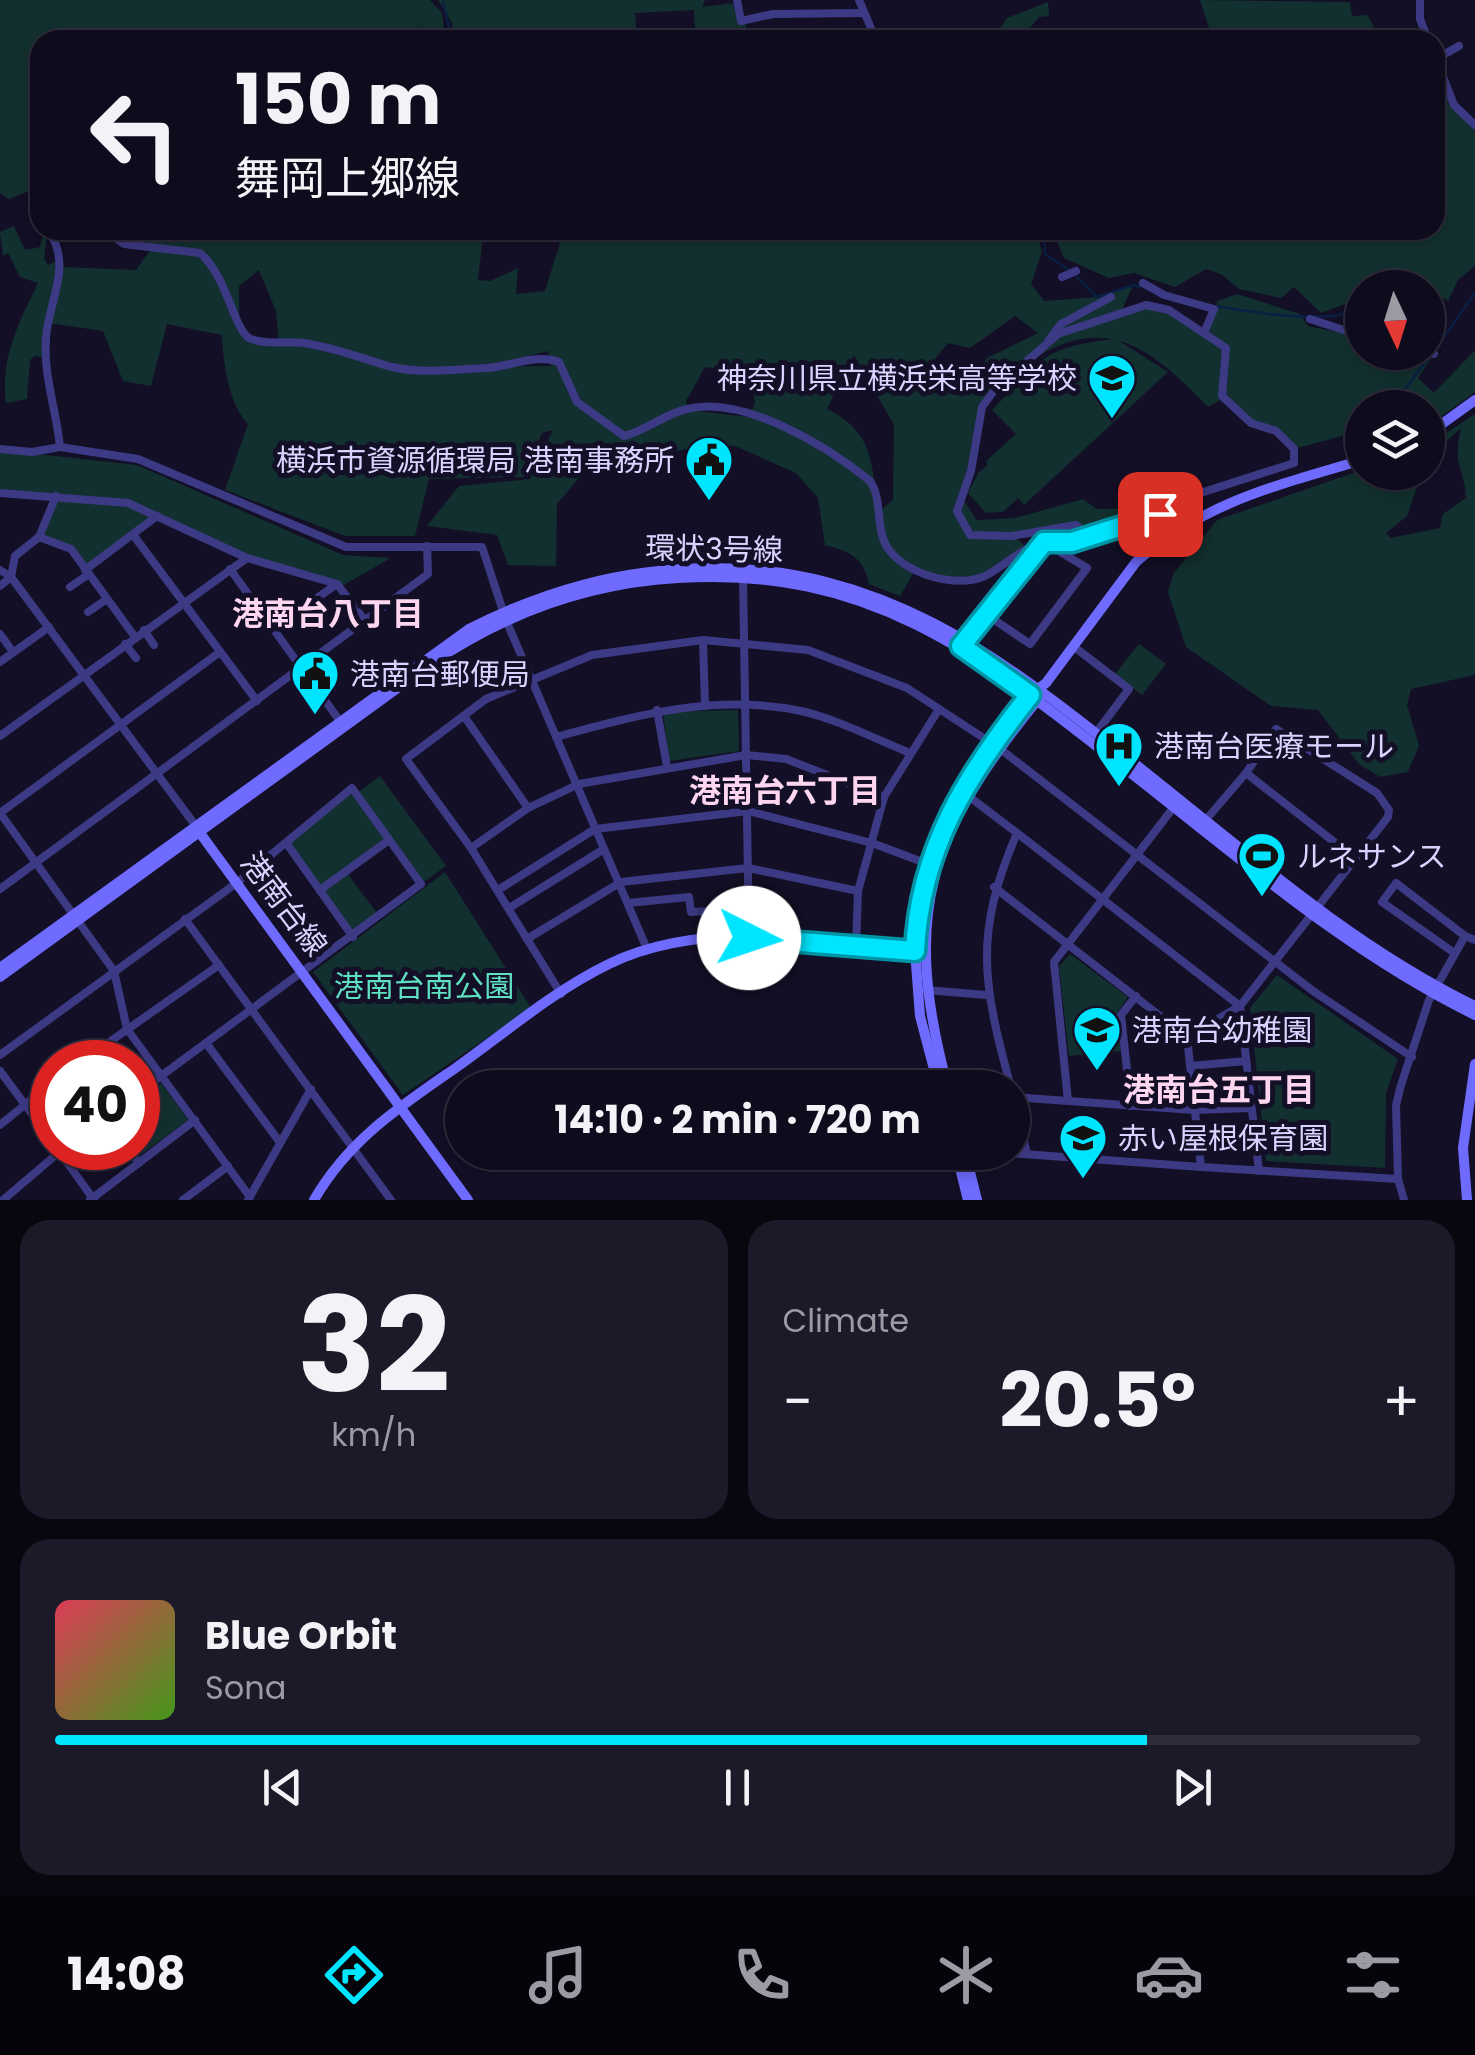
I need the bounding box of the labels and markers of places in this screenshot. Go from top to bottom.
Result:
school or university icon: 神奈川県立横浜栄高等学校 [1086,352,1138,420]
place label: 神奈川県立横浜栄高等学校 [717,357,1077,400]
public building icon: 横浜市資源循環局 港南事務所 [683,434,735,502]
place label: 横浜市資源循環局 港南事務所 [276,439,674,482]
pin [1118,472,1203,557]
public building icon: 港南台郵便局 [289,648,341,716]
place label: 港南台郵便局 [350,653,530,696]
hospital icon: 港南台医療モール [1093,720,1145,788]
place label: 港南台医療モール [1154,725,1394,768]
sports icon: ルネサンス [1236,830,1288,898]
place label: ルネサンス [1297,835,1446,878]
school or university icon: 港南台幼稚園 [1071,1004,1123,1072]
place label: 港南台幼稚園 [1132,1009,1312,1052]
school or university icon: 赤い屋根保育園 [1057,1112,1109,1180]
place label: 赤い屋根保育園 [1118,1117,1328,1160]

